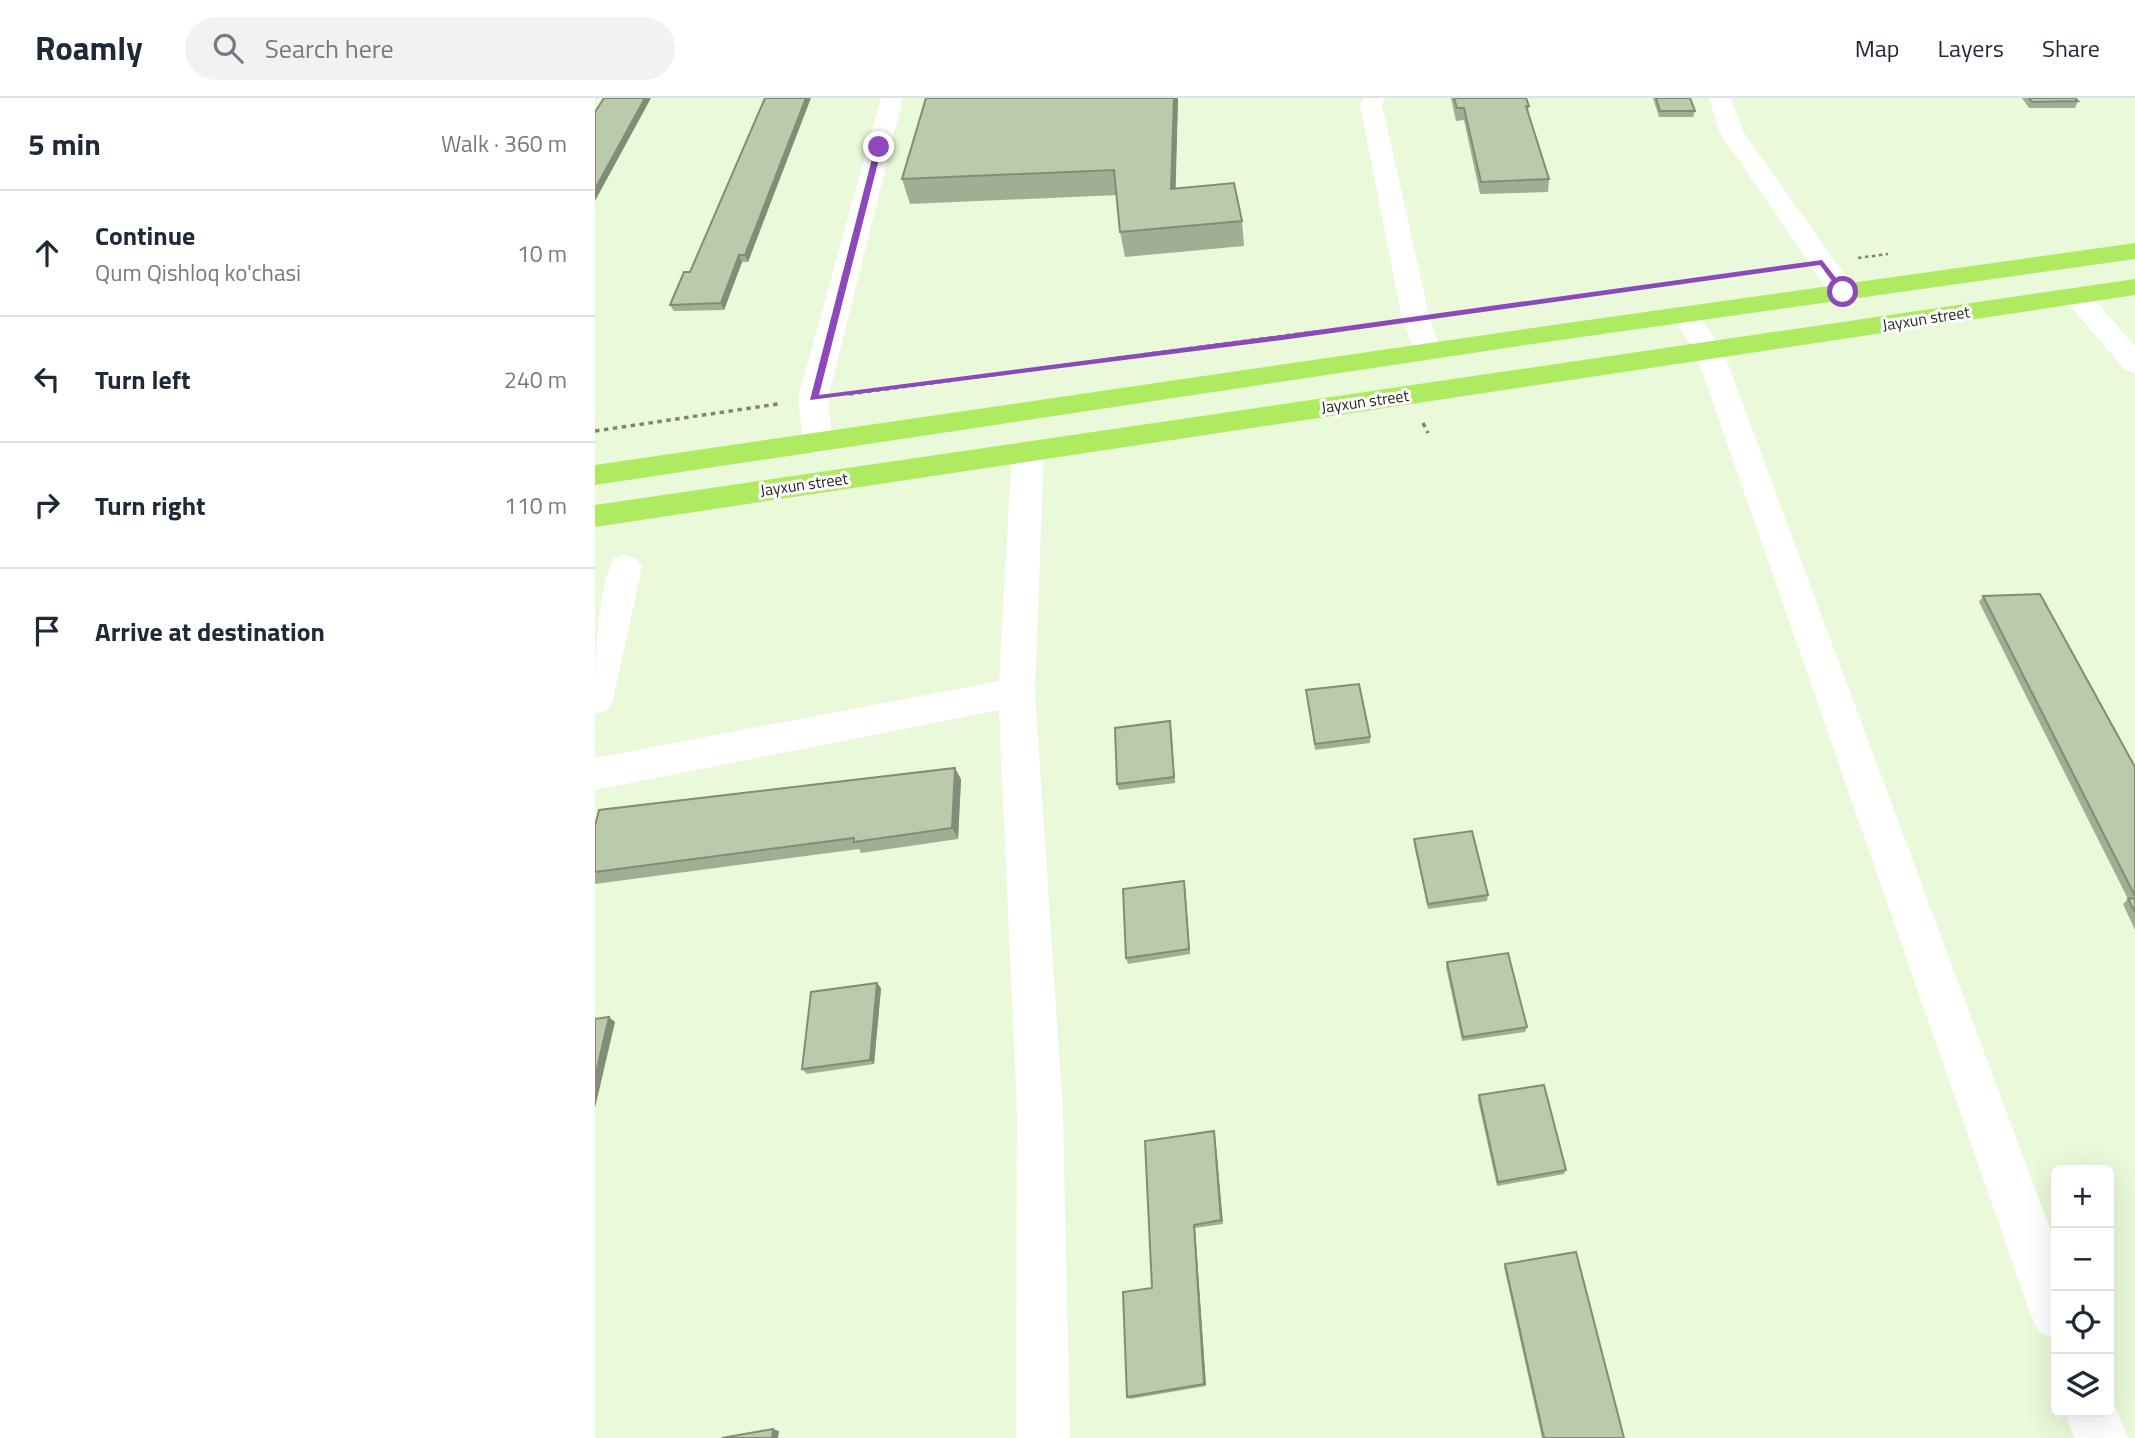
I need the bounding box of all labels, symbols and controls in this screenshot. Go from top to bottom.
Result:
search box [185,17,675,80]
text: Roamly [35,23,143,73]
icon: search [209,29,247,67]
text: Search here [265,29,394,68]
text: Map [1855,30,1900,66]
text: Layers [1938,30,2004,66]
text: Share [2042,30,2100,66]
text: 5 min [28,121,101,167]
text: Walk · 360 m [441,126,567,161]
route end [863,131,894,162]
text: Continue [95,216,195,255]
icon: ahead [28,234,66,272]
text: 10 m [517,236,567,271]
text: Qum Qishloq ko'chasi [95,255,301,290]
route start [1827,276,1858,307]
street label: Jayxun street [1881,299,1972,337]
icon: left [28,360,66,398]
text: Turn left [95,360,190,399]
text: 240 m [504,362,567,397]
street label: Jayxun street [1320,383,1411,419]
street label: Jayxun street [759,466,850,502]
icon: right [28,486,66,524]
text: Turn right [95,486,206,525]
text: 110 m [504,488,567,523]
icon: arrive [28,612,66,650]
text: Arrive at destination [95,612,325,651]
map controls [2051,1165,2114,1417]
button: + [2051,1165,2114,1228]
button: − [2051,1228,2114,1291]
button: locate [2051,1291,2114,1354]
button: layers [2051,1354,2114,1417]

